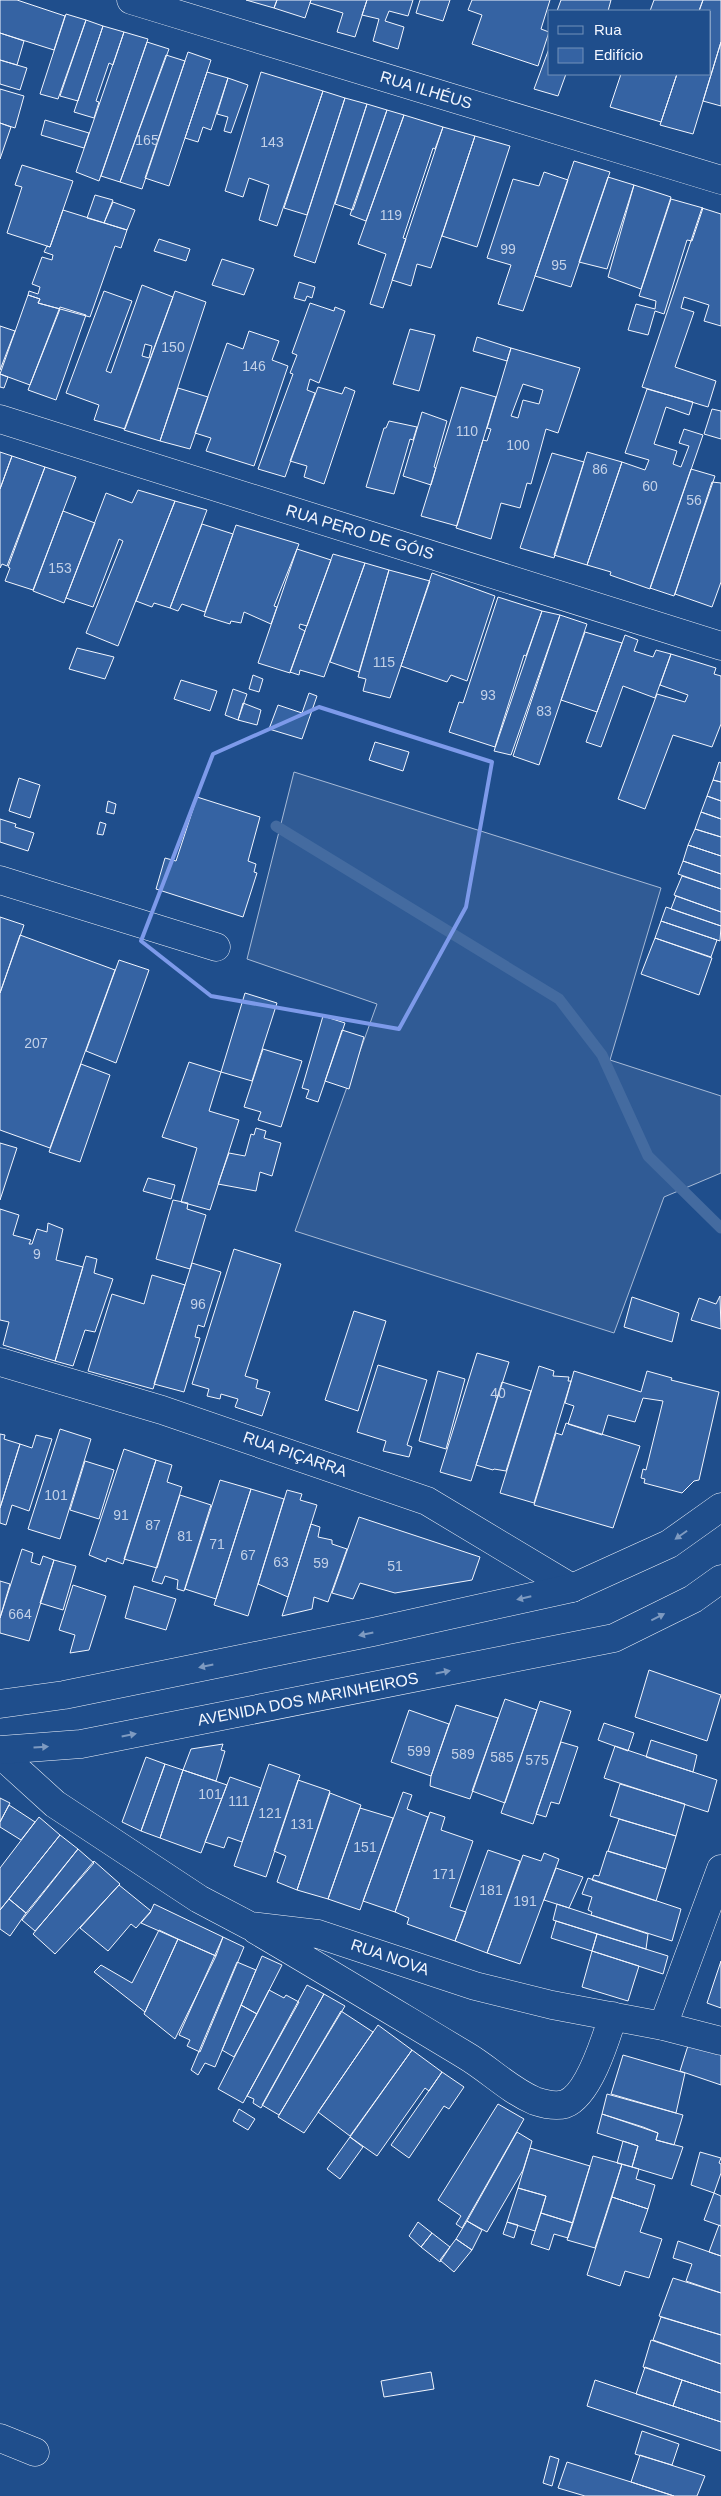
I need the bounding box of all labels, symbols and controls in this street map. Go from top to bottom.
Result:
legend [548,10,711,75]
text: Rua [594,21,622,38]
text: Edifício [594,46,643,63]
street label: RUA ILHÉUS [378,67,474,112]
house number: 165 [135,132,159,148]
house number: 143 [260,134,284,150]
house number: 119 [380,207,402,223]
house number: 99 [500,241,516,257]
house number: 95 [551,257,567,273]
house number: 150 [161,339,185,355]
house number: 146 [242,358,266,374]
house number: 110 [456,423,478,439]
house number: 100 [506,437,530,453]
house number: 86 [592,461,608,477]
house number: 60 [642,478,658,494]
house number: 56 [686,492,702,508]
street label: RUA PERO DE GÓIS [284,500,436,563]
house number: 153 [48,560,72,576]
house number: 115 [373,654,395,670]
house number: 93 [480,687,496,703]
house number: 83 [536,703,552,719]
house number: 207 [24,1035,48,1051]
house number: 9 [33,1246,41,1262]
house number: 96 [190,1296,206,1312]
house number: 40 [490,1385,506,1401]
street label: RUA PIÇARRA [241,1428,349,1480]
house number: 101 [44,1487,68,1503]
house number: 91 [113,1507,129,1523]
house number: 87 [145,1517,161,1533]
house number: 81 [177,1528,193,1544]
one-way arrow [674,1530,688,1540]
house number: 71 [209,1536,225,1552]
house number: 67 [240,1547,256,1563]
house number: 63 [273,1554,289,1570]
house number: 59 [313,1555,329,1571]
house number: 51 [387,1558,403,1574]
one-way arrow [517,1594,532,1602]
house number: 664 [8,1606,32,1622]
one-way arrow [650,1612,665,1621]
one-way arrow [357,1630,373,1638]
one-way arrow [199,1662,214,1670]
one-way arrow [435,1668,451,1676]
street label: AVENIDA DOS MARINHEIROS [196,1669,420,1729]
one-way arrow [122,1731,137,1739]
one-way arrow [33,1743,49,1751]
house number: 599 [407,1743,431,1759]
house number: 589 [451,1746,475,1762]
house number: 585 [490,1749,514,1765]
house number: 575 [525,1752,549,1768]
house number: 101 [198,1786,222,1802]
house number: 111 [228,1793,250,1809]
house number: 121 [258,1805,282,1821]
house number: 131 [290,1816,314,1832]
house number: 151 [353,1839,377,1855]
house number: 171 [432,1866,456,1882]
house number: 181 [479,1882,503,1898]
house number: 191 [513,1893,537,1909]
street label: RUA NOVA [349,1936,432,1978]

